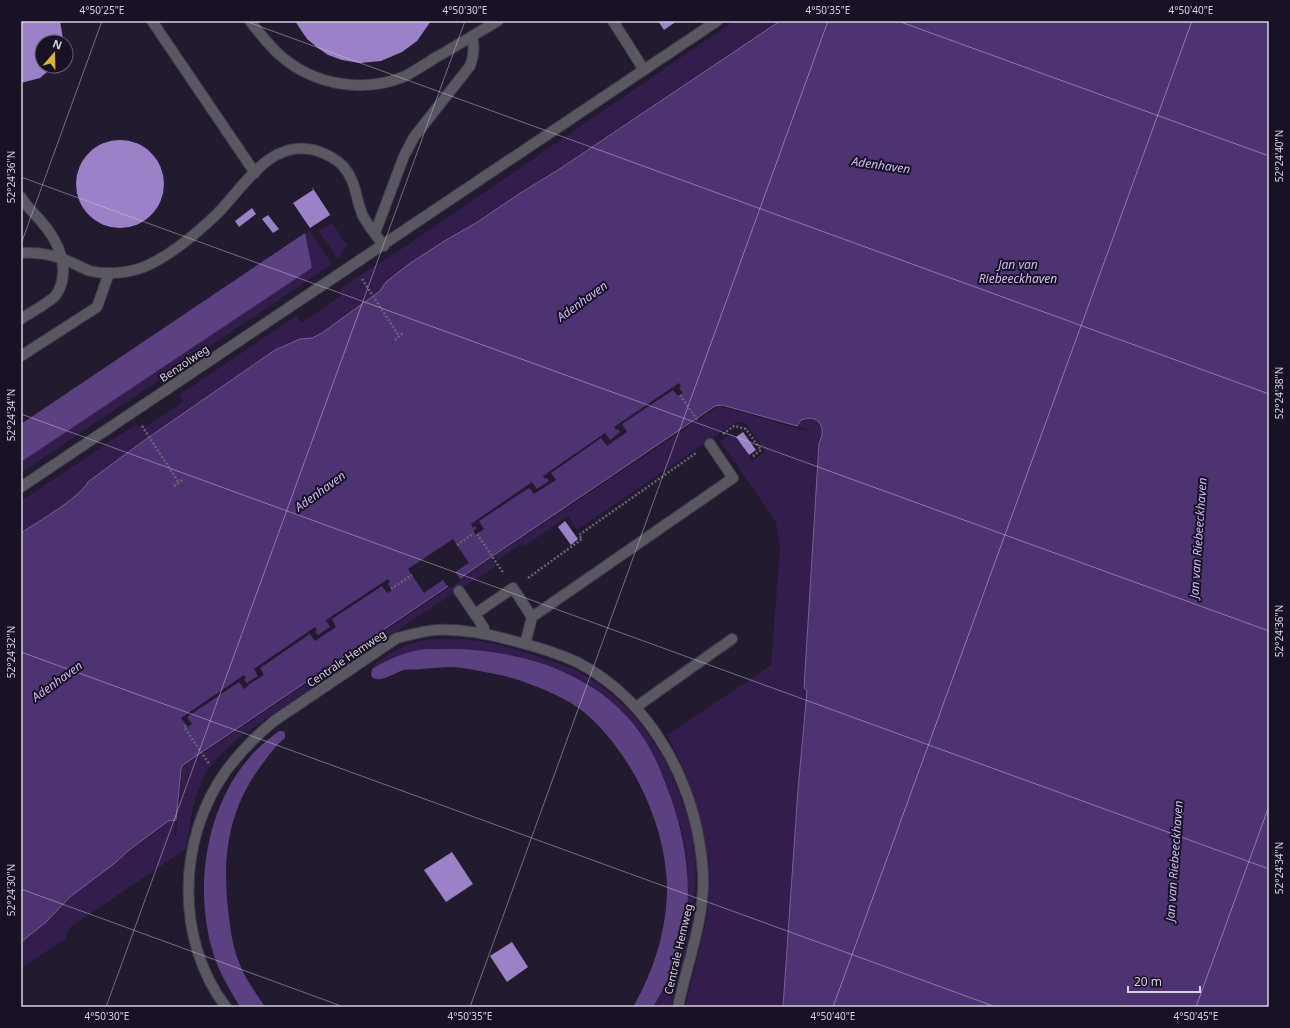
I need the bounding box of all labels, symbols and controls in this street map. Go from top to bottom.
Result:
text: 4°50'25"E [80,3,124,17]
text: 4°50'30"E [443,3,487,17]
text: 4°50'35"E [806,3,850,17]
text: 4°50'40"E [1169,3,1213,17]
north arrow [34,34,74,74]
text: N [51,36,64,53]
text: 52°24'40"N [1272,130,1286,182]
text: 52°24'36"N [4,151,18,203]
water label: Adenhaven [850,152,911,178]
water label: Jan van Riebeeckhaven [979,256,1057,287]
water label: Adenhaven [552,277,611,326]
street label: Benzolweg [156,341,212,385]
text: 52°24'38"N [1272,367,1286,419]
text: 52°24'34"N [4,389,18,441]
water label: Adenhaven [290,467,349,516]
water label: Jan van Riebeeckhaven [1185,477,1211,601]
text: 52°24'36"N [1272,605,1286,657]
text: 52°24'32"N [4,626,18,678]
street label: Centrale Hemweg [303,626,389,690]
water label: Adenhaven [27,657,86,706]
water label: Jan van Riebeeckhaven [1161,800,1187,924]
text: 52°24'34"N [1272,842,1286,894]
text: 52°24'30"N [4,864,18,916]
street label: Centrale Hemweg [660,902,696,996]
scale bar [1128,968,1200,994]
text: 20 m [1134,973,1162,990]
text: 4°50'30"E [85,1009,129,1023]
text: 4°50'35"E [448,1009,492,1023]
text: 4°50'40"E [811,1009,855,1023]
text: 4°50'45"E [1174,1009,1218,1023]

